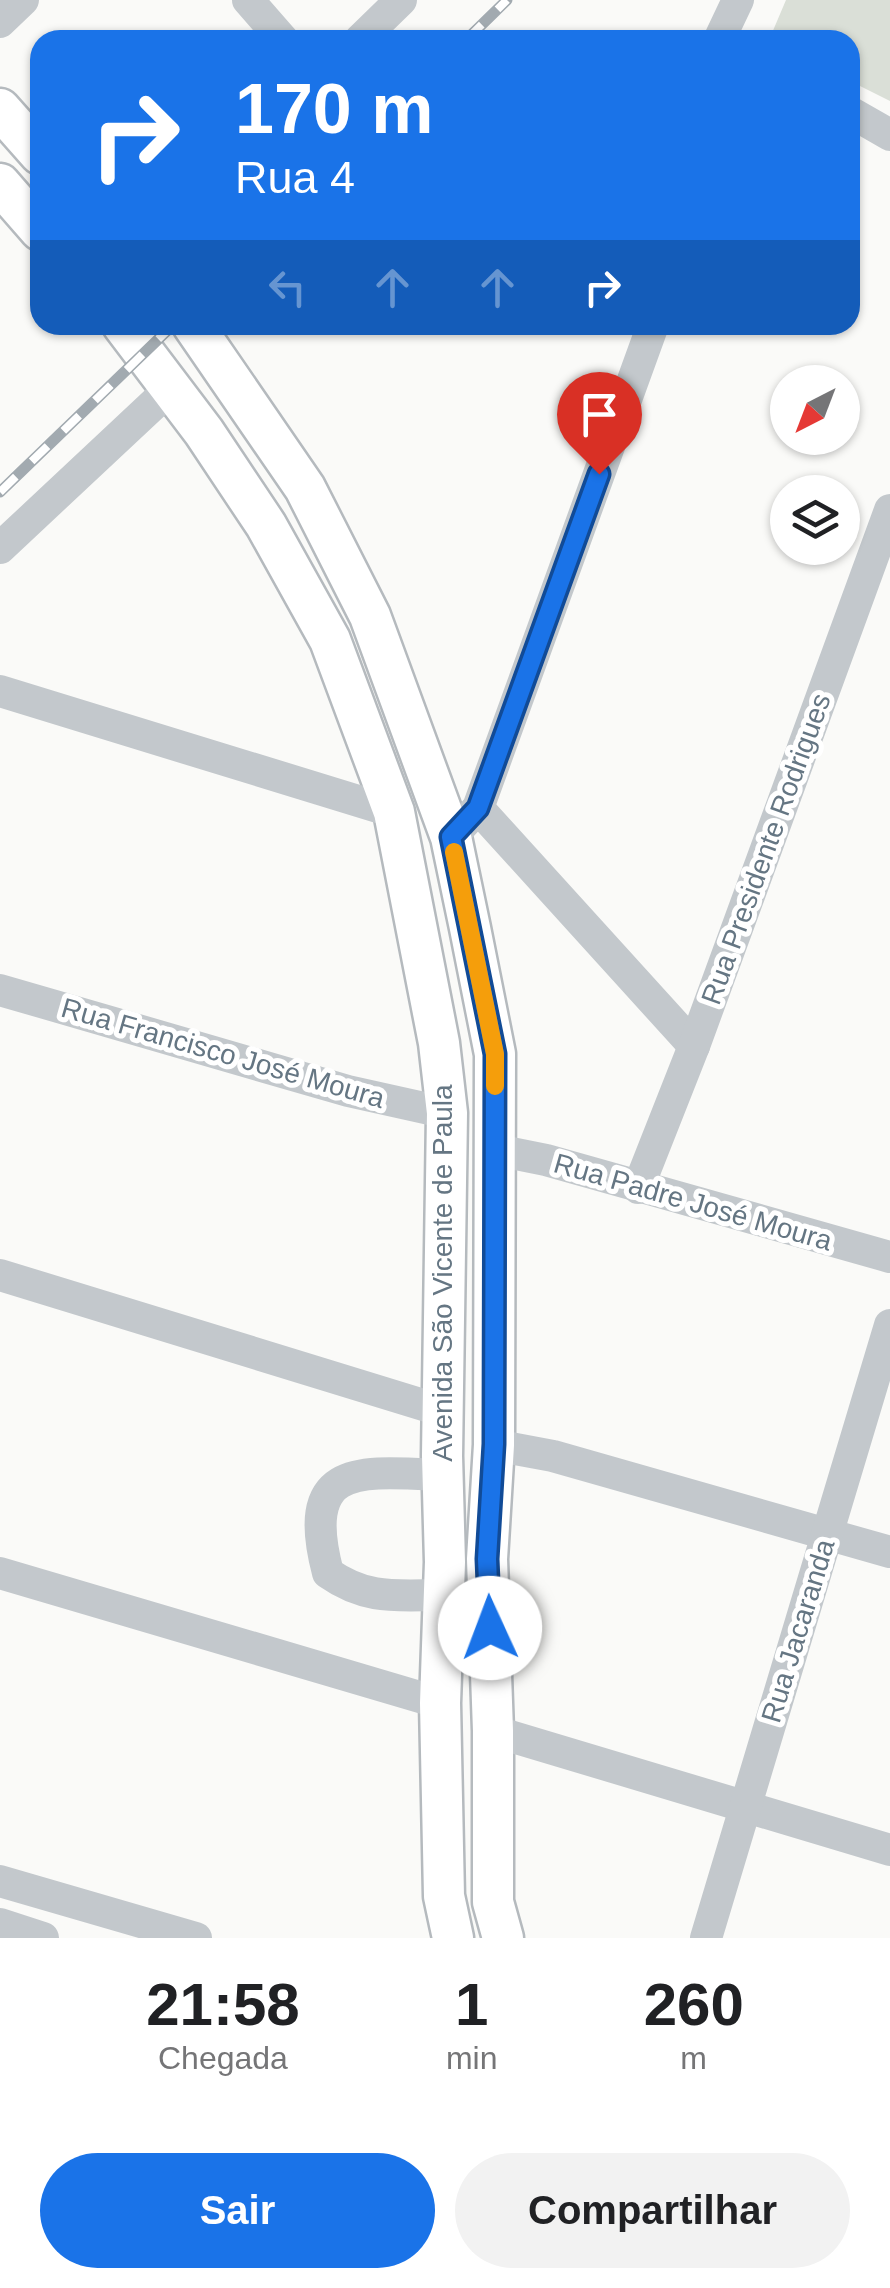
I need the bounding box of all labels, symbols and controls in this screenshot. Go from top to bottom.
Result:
icon: right [70,70,200,200]
text: 170 m [235,70,433,148]
text: Rua 4 [235,152,355,203]
icon: left [260,260,315,315]
icon: ahead [365,260,420,315]
icon: ahead [470,260,525,315]
icon: right [575,260,630,315]
north arrow [770,365,860,455]
map controls [770,365,860,565]
pin [557,372,642,475]
icon: arrive [572,387,627,442]
button: layers [770,475,860,565]
street label: Rua Presidente Rodrigues [695,689,837,1009]
street label: Rua Francisco José Moura [58,992,388,1114]
street label: Avenida São Vicente de Paula [427,1084,458,1462]
street label: Rua Padre José Moura [550,1147,836,1257]
street label: Rua Jacaranda [755,1535,841,1726]
position arrow [438,1576,542,1680]
text: 21:58 [146,1971,300,2038]
text: 1 [455,1971,488,2038]
text: 260 [644,1971,744,2038]
text: Chegada [158,2040,288,2076]
text: min [446,2040,497,2076]
text: m [680,2040,707,2076]
button: Sair [40,2153,435,2268]
button: Compartilhar [455,2153,850,2268]

